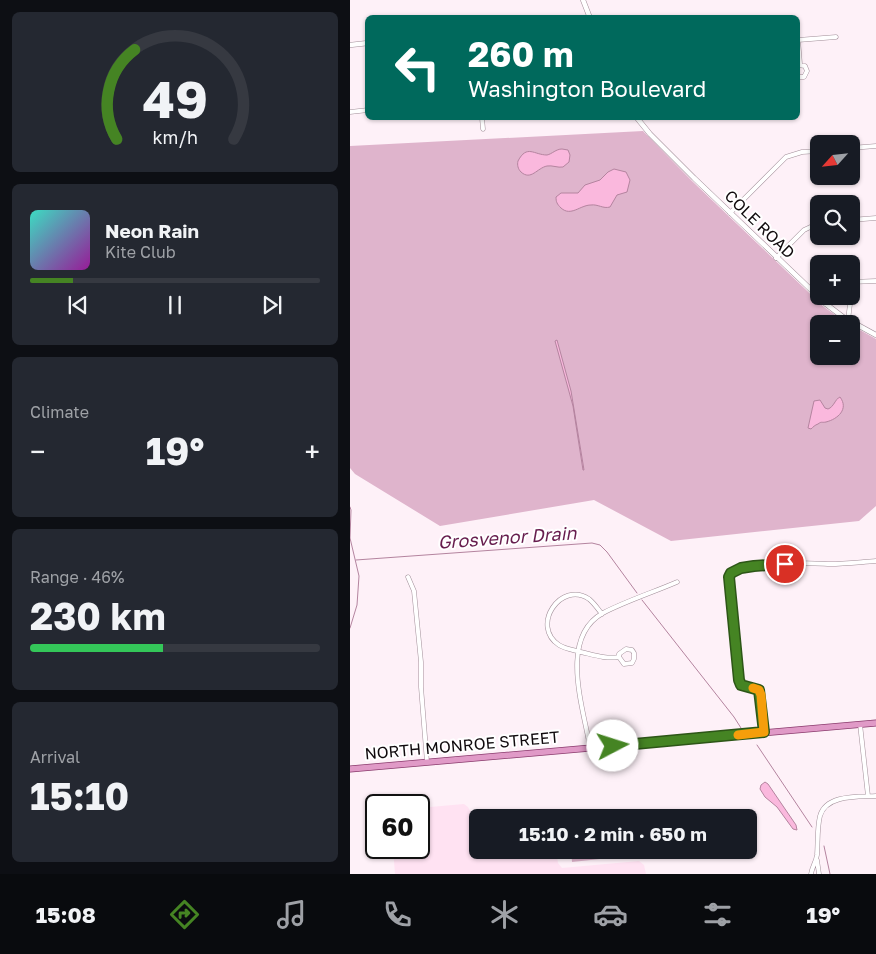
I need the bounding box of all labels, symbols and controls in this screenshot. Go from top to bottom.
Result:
text: 260 m [468,33,574,75]
icon: left [385,35,450,100]
text: 49 [142,67,208,129]
text: Washington Boulevard [468,75,706,102]
text: km/h [152,126,198,148]
north arrow [810,135,860,185]
map controls [810,135,860,365]
street label: COLE ROAD [721,186,799,262]
button: search [810,195,860,245]
text: Neon Rain [105,219,199,242]
text: Kite Club [105,242,176,262]
button: + [810,255,860,305]
icon: previous [64,291,92,319]
icon: pause [161,291,189,319]
icon: next [258,291,286,319]
button: − [810,315,860,365]
text: Climate [30,402,89,422]
text: 19° [146,428,204,473]
text: − [30,435,45,468]
text: + [305,435,320,468]
water label: Grosvenor Drain [437,521,578,553]
pin [764,543,806,585]
icon: arrive [771,550,799,578]
text: Range · 46% [30,567,124,587]
text: 230 km [30,593,166,638]
position arrow [586,719,638,771]
street label: NORTH MONROE STREET [364,727,560,763]
text: Arrival [30,747,80,767]
text: 15:10 [30,773,129,818]
speed limit sign: 60 [365,794,430,859]
text: 15:10 · 2 min · 650 m [519,822,707,845]
icon: directions [167,897,202,932]
icon: music [274,897,309,932]
icon: phone [380,897,415,932]
icon: climate [487,897,522,932]
icon: car [593,897,628,932]
icon: filters [700,897,735,932]
text: 15:08 [36,901,96,928]
text: 19° [806,901,840,928]

